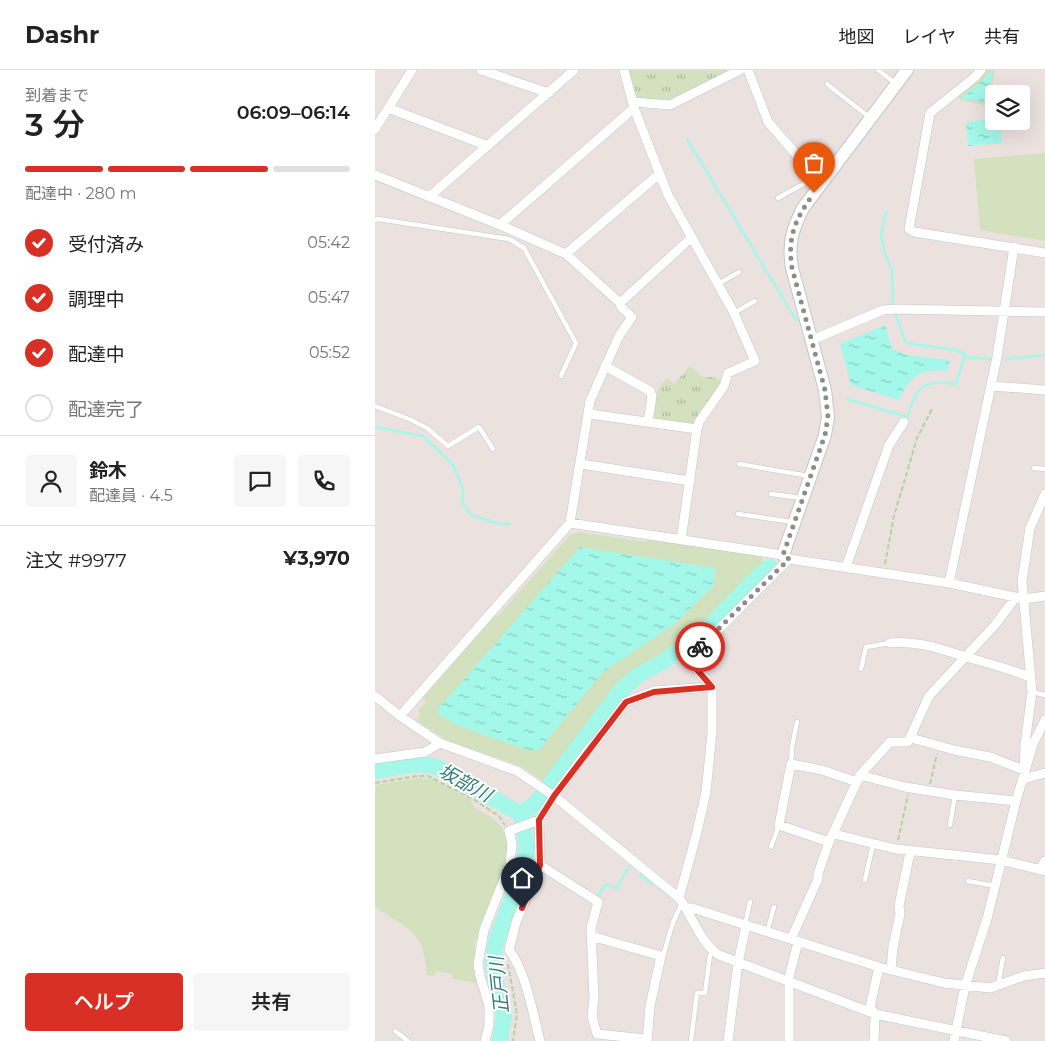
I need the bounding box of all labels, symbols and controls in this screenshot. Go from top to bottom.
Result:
text: Dashr [25,20,99,49]
text: 地図 [839,26,875,48]
text: レイヤ [903,26,956,48]
text: 共有 [984,26,1020,48]
map controls [985,85,1030,130]
button: layers [985,85,1030,130]
text: 到着まで [25,86,89,105]
text: 06:09–06:14 [237,101,350,124]
text: 3 分 [25,105,84,144]
pin [793,142,835,193]
icon: bag [800,149,828,177]
text: 配達中 · 280 m [25,184,136,203]
icon: check [25,229,53,257]
text: 受付済み [68,233,144,256]
text: 05:42 [307,233,350,252]
icon: check [25,284,53,312]
text: 調理中 [68,288,125,311]
text: 05:47 [308,288,350,307]
icon: check [25,339,53,367]
text: 配達中 [68,343,125,366]
text: 05:52 [309,343,350,362]
text: 配達完了 [68,398,144,421]
button: person [25,455,77,507]
button: chat [234,455,286,507]
button: phone [298,455,350,507]
text: 鈴木 [89,459,127,482]
text: 配達員 · 4.5 [89,486,173,505]
text: ¥3,970 [283,547,350,570]
text: 注文 #9977 [25,549,127,572]
courier [675,622,725,672]
icon: bike [686,633,714,661]
water label: 坂部川 [434,759,497,808]
pin [501,857,543,908]
icon: home [508,864,536,892]
water label: 正戸川 [484,953,513,1015]
button: ヘルプ [25,973,183,1031]
button: 共有 [193,973,350,1031]

